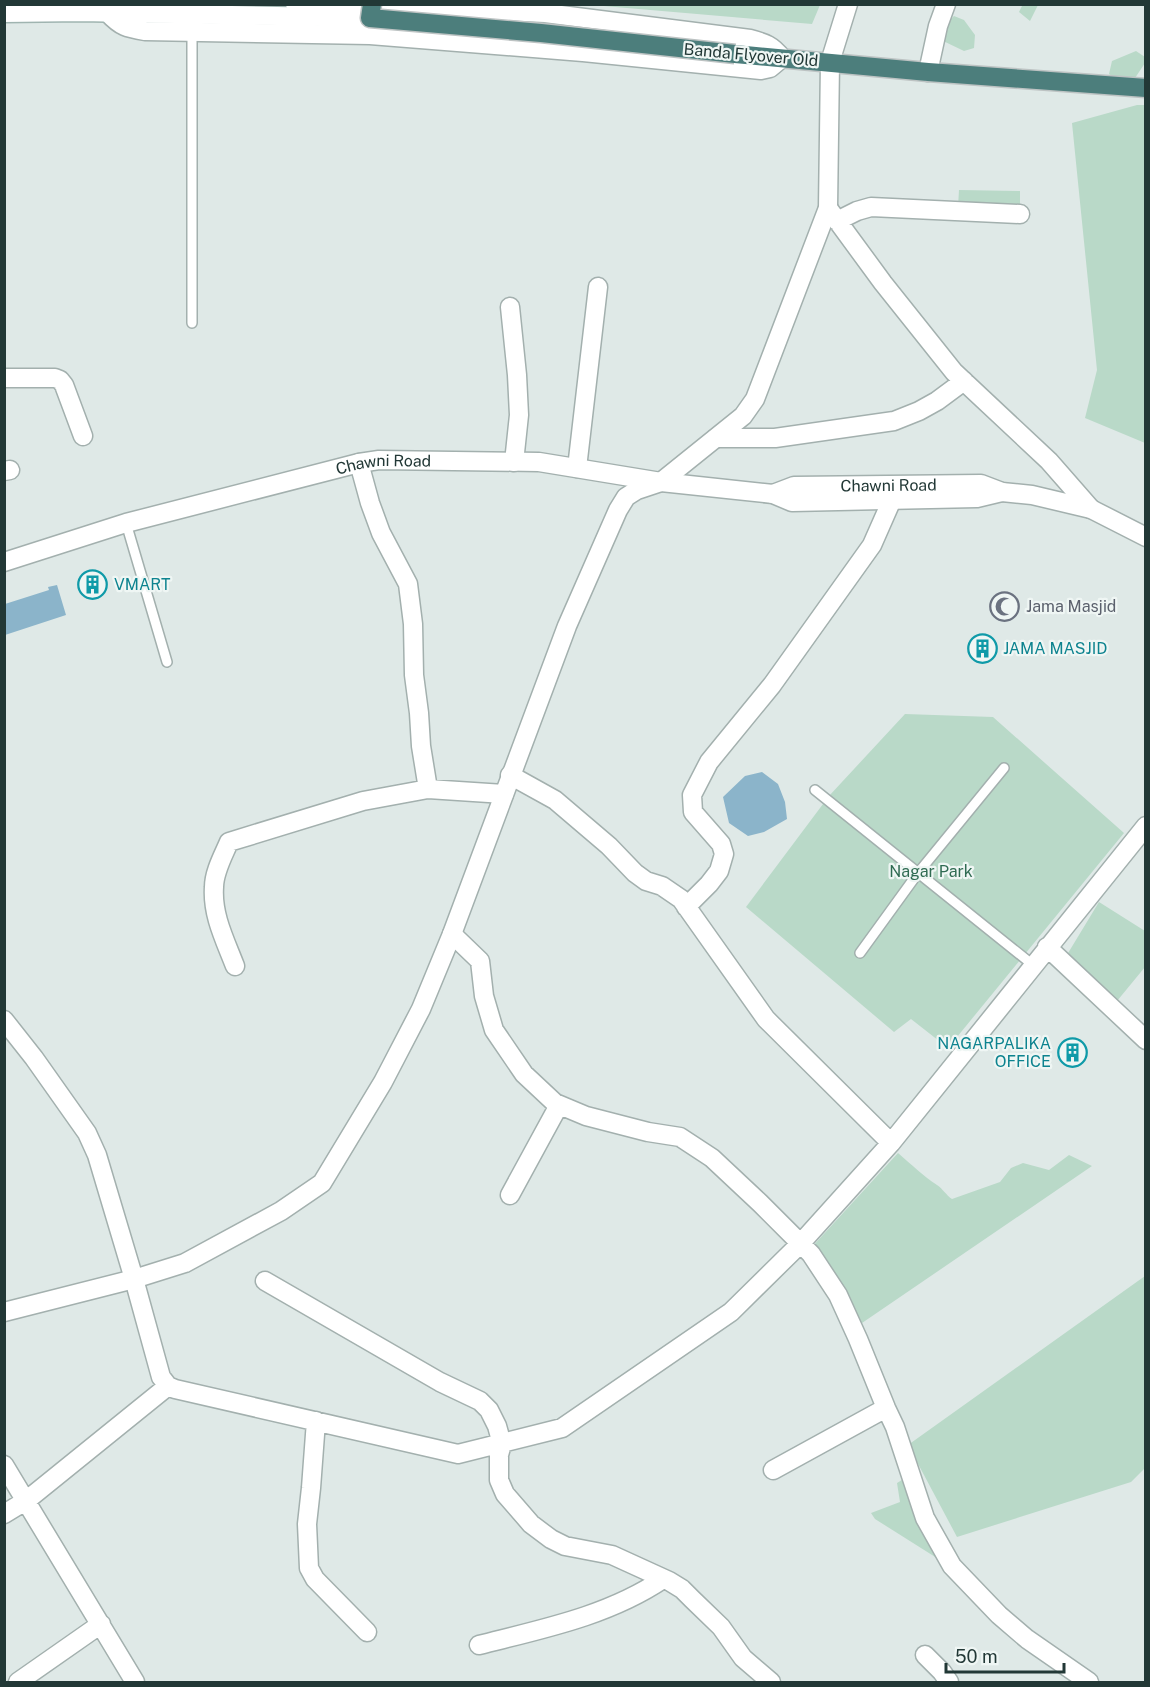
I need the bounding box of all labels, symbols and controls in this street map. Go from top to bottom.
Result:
street label: Banda Flyover Old [683,40,819,70]
street label: Chawni Road [334,450,431,478]
street label: Chawni Road [840,475,937,495]
building icon: VMART [77,568,109,600]
place label: VMART [114,575,171,594]
mosque icon: Jama Masjid [989,590,1021,622]
place label: Jama Masjid [1026,597,1116,616]
building icon: JAMA MASJID [966,632,998,664]
place label: JAMA MASJID [1003,639,1107,658]
park label: Nagar Park [889,862,973,881]
place label: NAGARPALIKA OFFICE [937,1034,1051,1071]
building icon: NAGARPALIKA OFFICE [1056,1036,1088,1068]
scale bar [946,1636,1064,1674]
text: 50 m [955,1646,998,1667]

